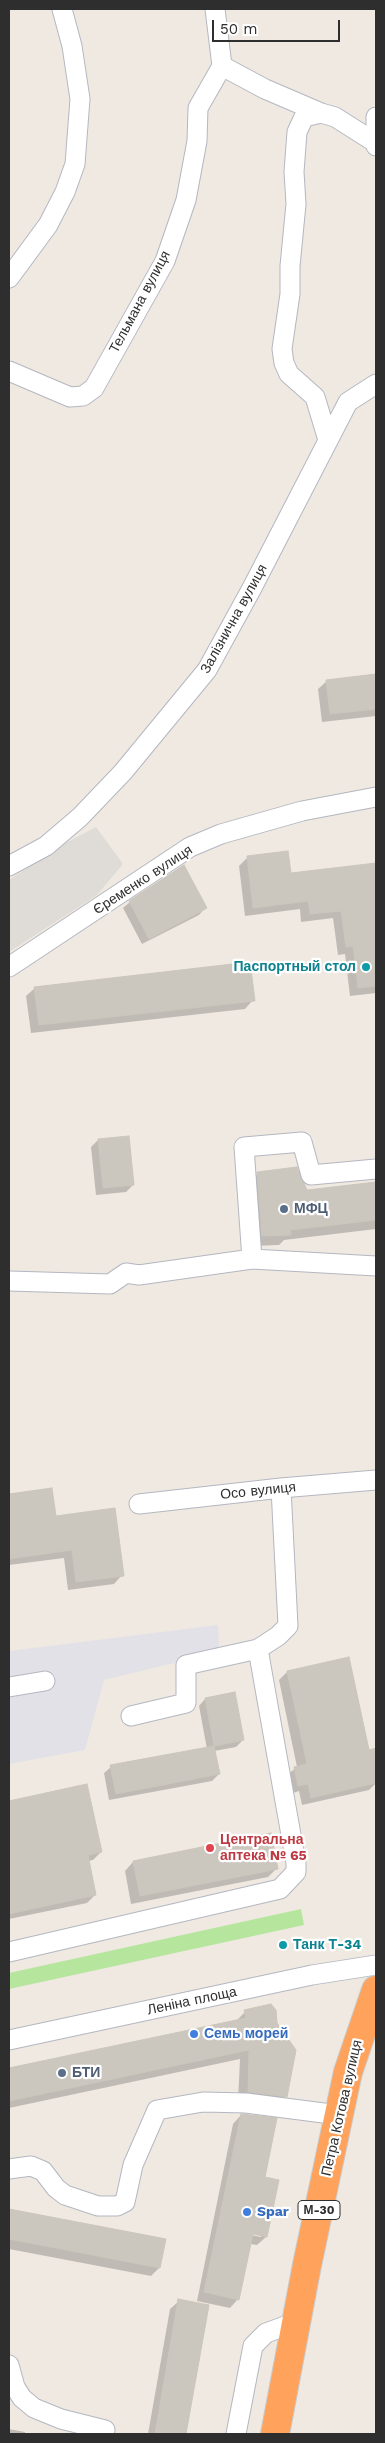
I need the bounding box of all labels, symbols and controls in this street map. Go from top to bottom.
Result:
scale bar [215,10,342,42]
text: 50 m [220,20,257,38]
street label: Тельмана вулиця [106,248,174,356]
street label: Залізнична вулиця [197,561,271,677]
street label: Єременко вулиця [90,842,196,918]
place label: Паспортный стол [234,959,356,975]
marker: Паспортный стол [360,961,372,973]
place label: МФЦ [294,1201,328,1217]
marker: МФЦ [278,1203,290,1215]
street label: Осо вулиця [219,1479,297,1503]
place label: Центральна аптека № 65 [220,1832,307,1864]
marker: Центральна аптека № 65 [204,1842,216,1854]
place label: Танк Т-34 [293,1937,361,1953]
marker: Танк Т-34 [277,1939,289,1951]
street label: Леніна площа [146,1983,238,2019]
place label: Семь морей [204,2026,288,2042]
marker: Семь морей [188,2028,200,2040]
street label: Петра Котова вулиця [318,2038,366,2178]
place label: БТИ [72,2065,100,2081]
marker: БТИ [56,2067,68,2079]
road number: М-30 [298,2200,340,2220]
place label: Spar [257,2204,289,2220]
marker: Spar [241,2206,253,2218]

